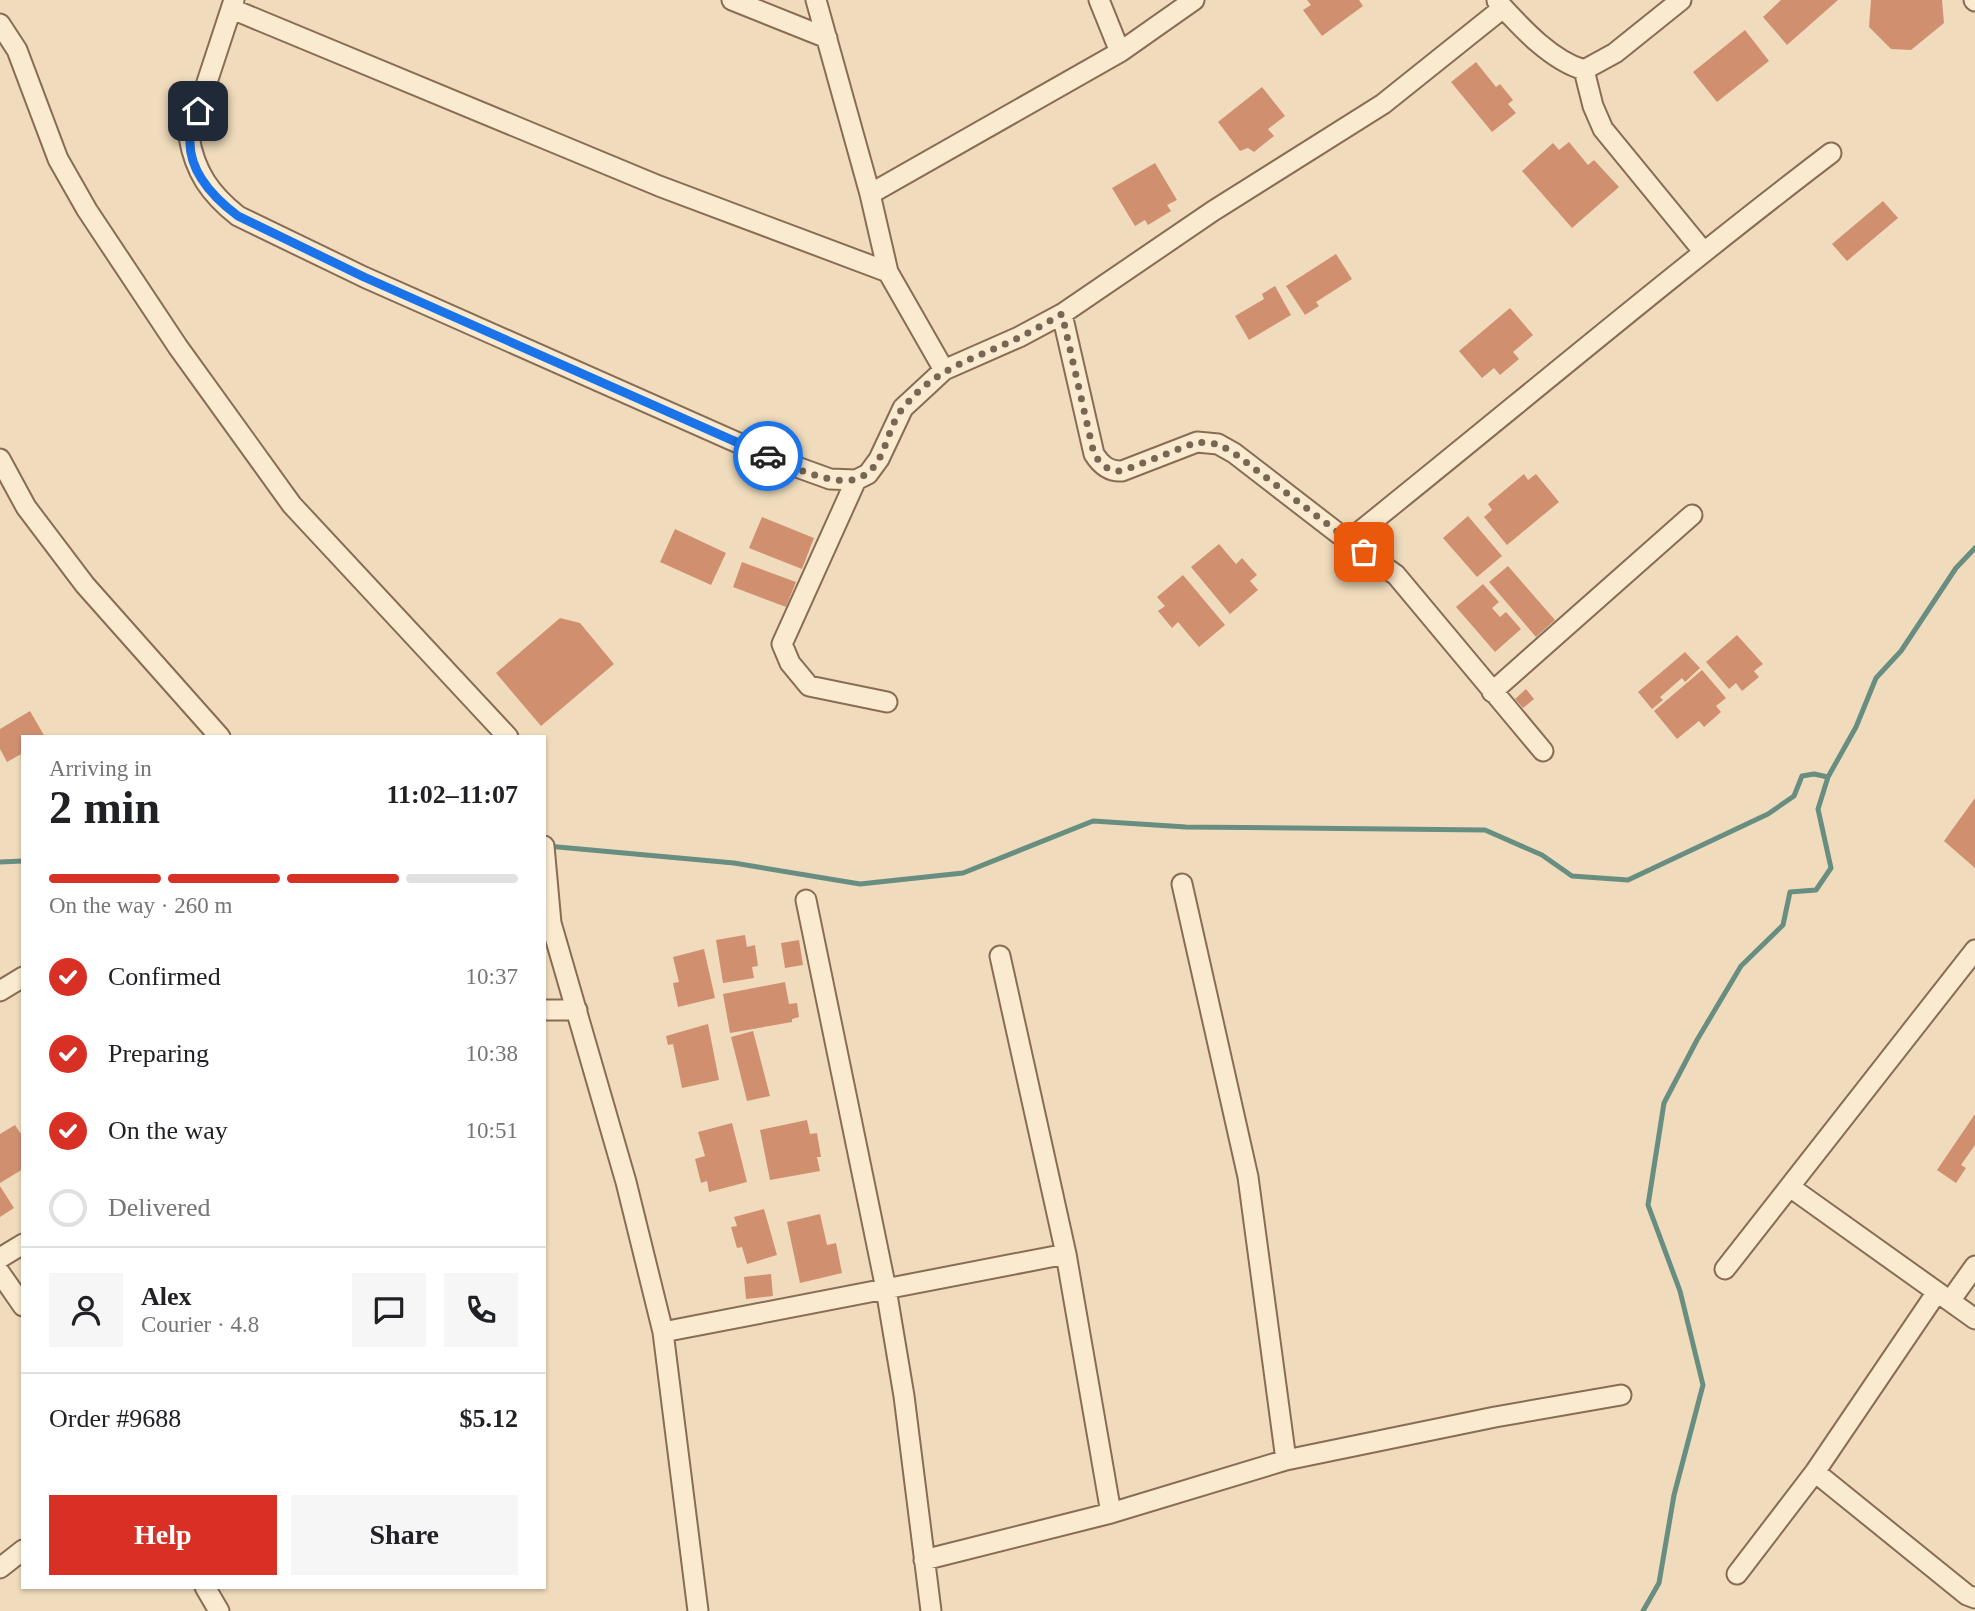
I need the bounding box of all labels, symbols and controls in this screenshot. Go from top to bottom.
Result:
pin [168,81,228,141]
icon: home [179,92,217,130]
courier [733,421,803,491]
icon: car [749,437,787,475]
pin [1334,522,1394,582]
icon: bag [1345,533,1383,571]
text: Arriving in [49,756,152,781]
text: 11:02–11:07 [387,780,518,809]
text: 2 min [49,782,160,833]
text: On the way · 260 m [49,893,232,918]
icon: check [49,958,87,996]
text: Confirmed [108,962,221,991]
text: 10:37 [466,964,518,989]
icon: check [49,1035,87,1073]
text: Preparing [108,1039,209,1068]
text: 10:38 [466,1041,518,1066]
icon: check [49,1112,87,1150]
text: On the way [108,1116,228,1145]
text: 10:51 [466,1118,518,1143]
text: Delivered [108,1193,211,1222]
button: person [49,1273,123,1347]
button: chat [352,1273,426,1347]
button: phone [444,1273,518,1347]
text: Alex [141,1282,192,1311]
text: Courier · 4.8 [141,1312,259,1337]
text: Order #9688 [49,1404,181,1433]
text: $5.12 [460,1404,518,1433]
button: Help [49,1495,277,1575]
button: Share [291,1495,518,1575]

